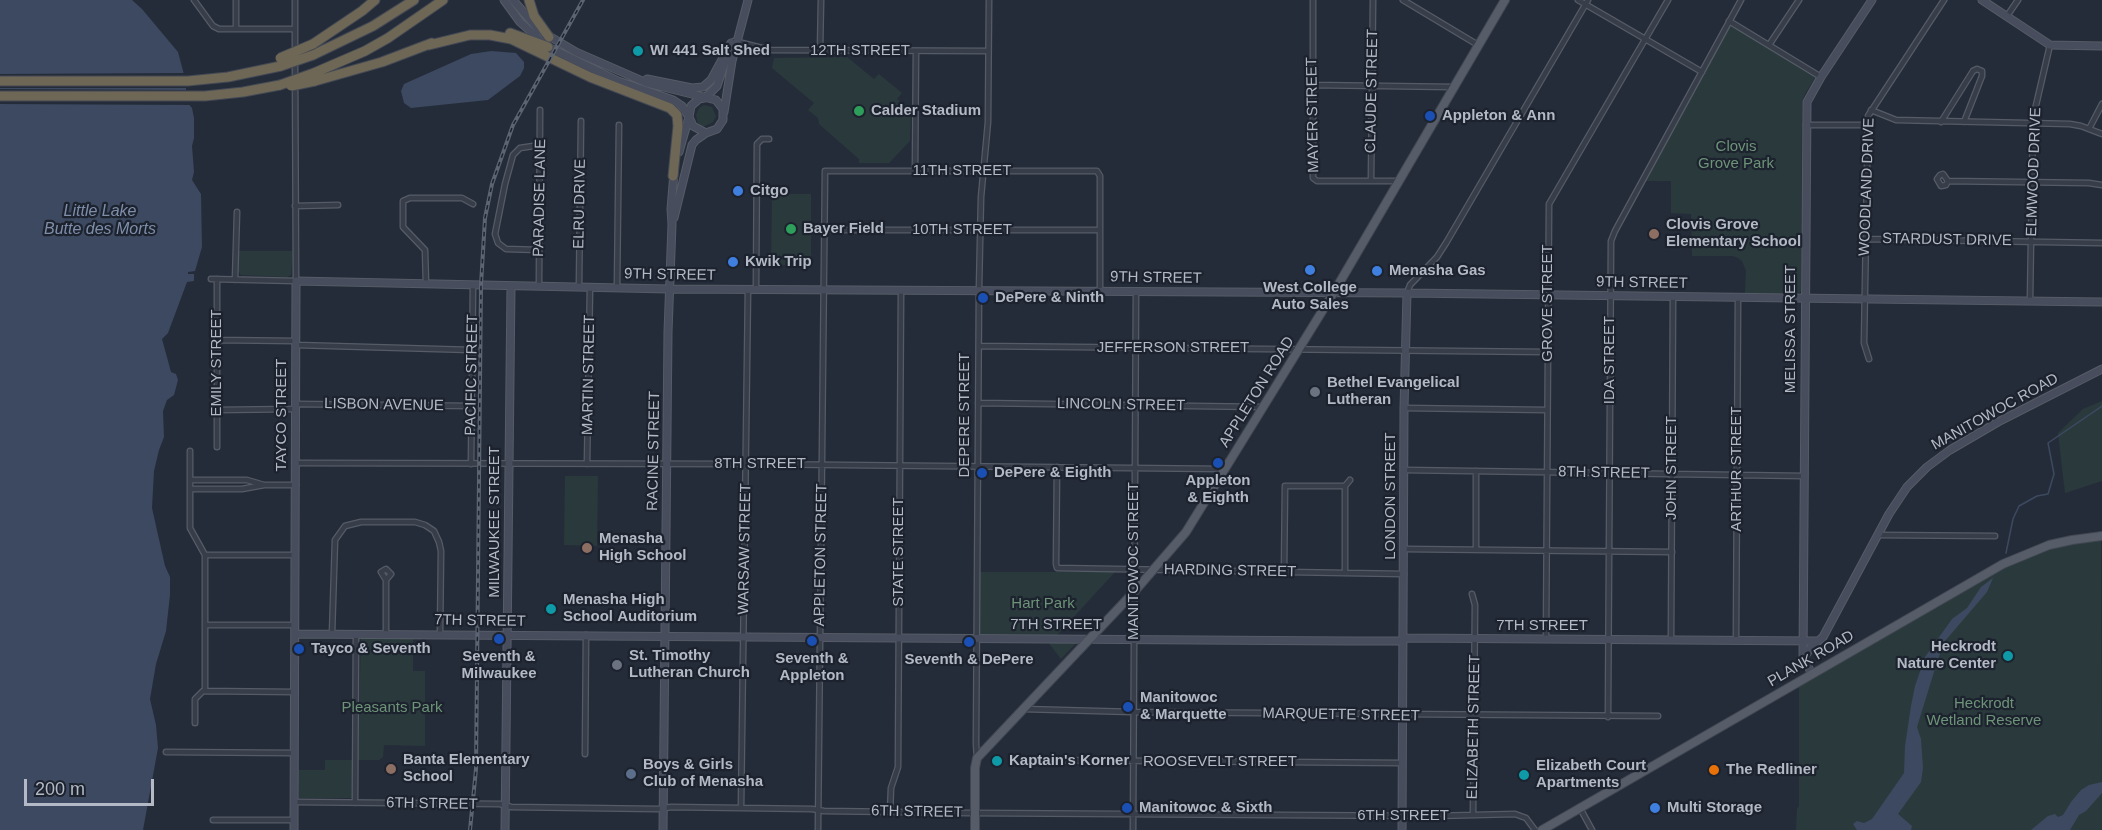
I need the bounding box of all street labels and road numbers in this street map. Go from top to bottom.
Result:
street label: CLAUDE STREET [1362,29,1382,153]
street label: 12TH STREET [810,42,910,60]
street label: MAYER STREET [1303,57,1323,173]
street label: ELMWOOD DRIVE [2023,107,2045,237]
street label: WOODLAND DRIVE [1856,118,1878,256]
street label: PARADISE LANE [530,139,550,257]
street label: ELRU DRIVE [570,159,590,249]
street label: 11TH STREET [913,162,1011,180]
street label: 10TH STREET [912,221,1012,239]
street label: STARDUST DRIVE [1882,230,2012,250]
street label: GROVE STREET [1539,244,1557,362]
street label: 9TH STREET [624,265,716,285]
street label: MELISSA STREET [1782,265,1800,393]
street label: 9TH STREET [1110,268,1202,288]
street label: 9TH STREET [1596,273,1688,293]
street label: EMILY STREET [208,309,226,417]
street label: PACIFIC STREET [462,314,482,436]
street label: MARTIN STREET [579,315,599,435]
street label: IDA STREET [1601,316,1619,404]
street label: APPLETON ROAD [1216,333,1298,451]
street label: JEFFERSON STREET [1097,339,1249,357]
street label: DEPERE STREET [956,352,974,478]
street label: TAYCO STREET [273,359,291,471]
street label: MANITOWOC ROAD [1928,370,2062,454]
street label: RACINE STREET [644,391,664,511]
street label: LISBON AVENUE [324,395,444,415]
street label: LINCOLN STREET [1057,395,1185,415]
street label: ARTHUR STREET [1728,406,1746,532]
street label: JOHN STREET [1663,416,1681,520]
street label: LONDON STREET [1382,432,1400,560]
street label: MILWAUKEE STREET [486,446,504,598]
street label: 8TH STREET [714,455,806,473]
street label: 8TH STREET [1558,463,1650,483]
street label: MANITOWOC STREET [1125,482,1143,640]
street label: WARSAW STREET [735,483,755,615]
street label: APPLETON STREET [811,483,831,627]
street label: STATE STREET [890,497,908,607]
street label: HARDING STREET [1164,561,1296,581]
street label: 7TH STREET [434,611,526,631]
street label: 7TH STREET [1010,616,1102,634]
street label: 7TH STREET [1496,617,1588,635]
street label: PLANK ROAD [1765,627,1857,691]
street label: ELIZABETH STREET [1464,654,1484,800]
street label: MARQUETTE STREET [1262,705,1420,725]
street label: ROOSEVELT STREET [1143,753,1297,771]
street label: 6TH STREET [386,794,478,814]
street label: 6TH STREET [871,802,963,822]
street label: 6TH STREET [1357,807,1449,825]

